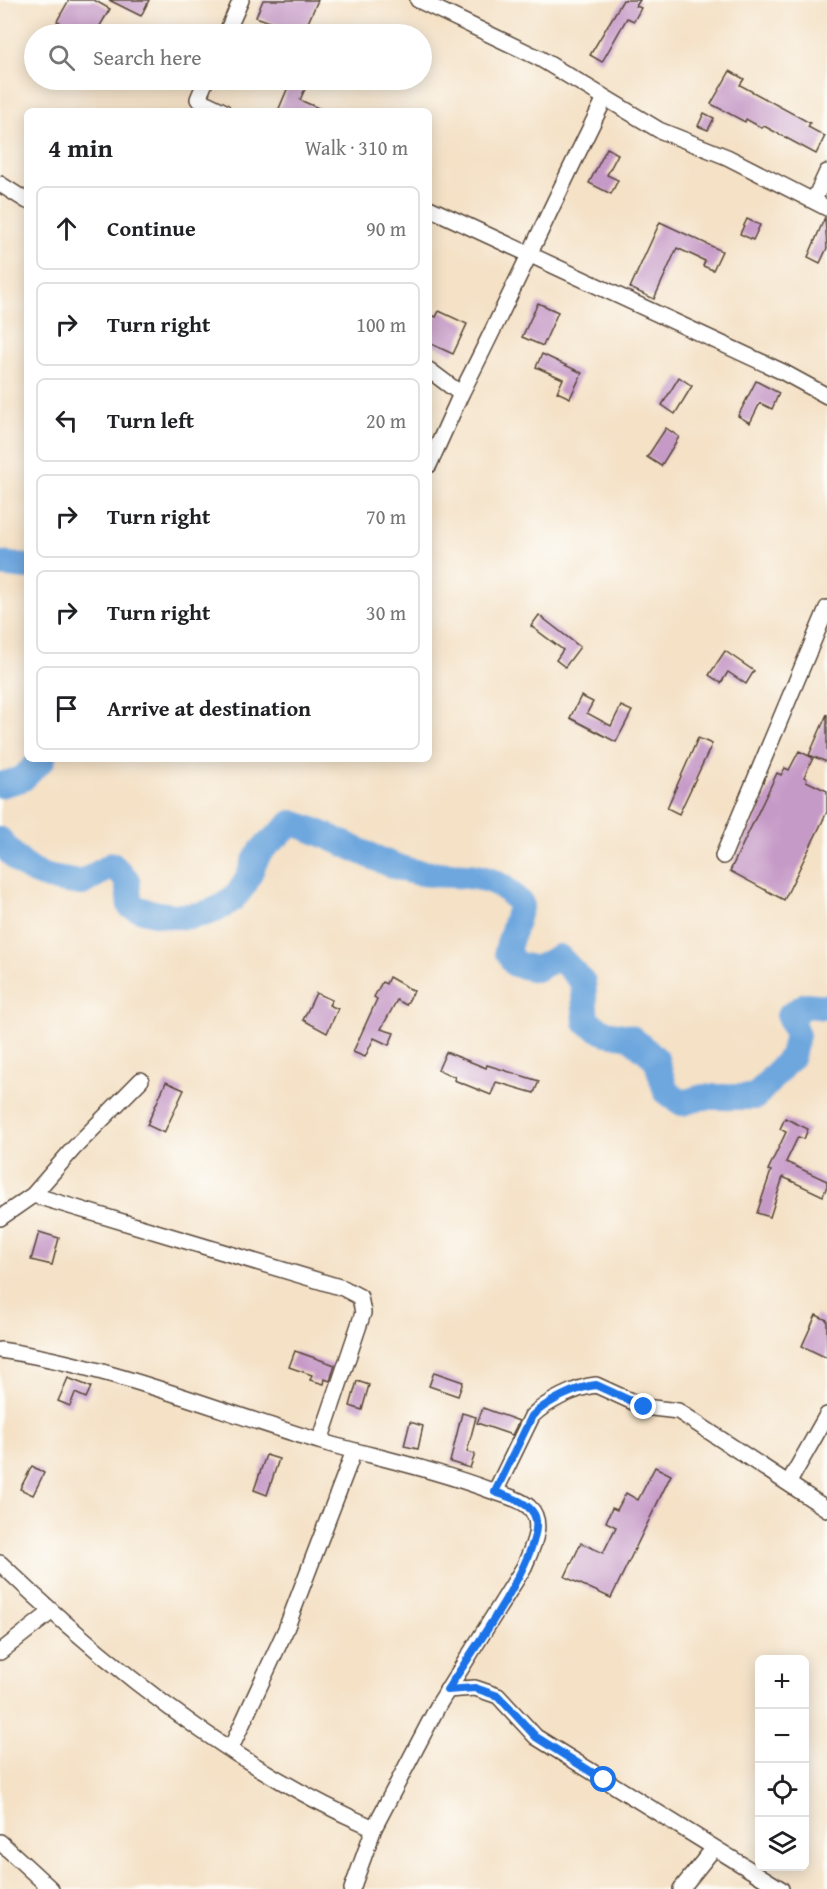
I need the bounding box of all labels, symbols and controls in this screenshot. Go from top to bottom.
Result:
search box [24,24,432,90]
icon: search [45,41,78,74]
text: Search here [93,41,202,73]
text: 4 min [48,128,113,167]
text: Walk · 310 m [305,133,408,162]
icon: ahead [50,212,83,245]
text: Continue [107,212,196,244]
text: 90 m [366,214,406,243]
icon: right [50,308,83,341]
text: Turn right [107,308,210,340]
text: 100 m [356,310,406,339]
icon: left [50,404,83,437]
text: Turn left [107,404,194,436]
text: 20 m [366,406,406,435]
icon: right [50,500,83,533]
text: Turn right [107,500,210,532]
text: 70 m [366,502,406,531]
icon: right [50,596,83,629]
text: Turn right [107,596,210,628]
text: 30 m [366,598,406,627]
icon: arrive [50,692,83,725]
text: Arrive at destination [107,692,311,724]
route end [630,1393,656,1419]
map controls [755,1655,809,1871]
button: + [755,1655,809,1709]
button: − [755,1709,809,1763]
button: locate [755,1763,809,1817]
route start [590,1766,616,1792]
button: layers [755,1817,809,1871]

